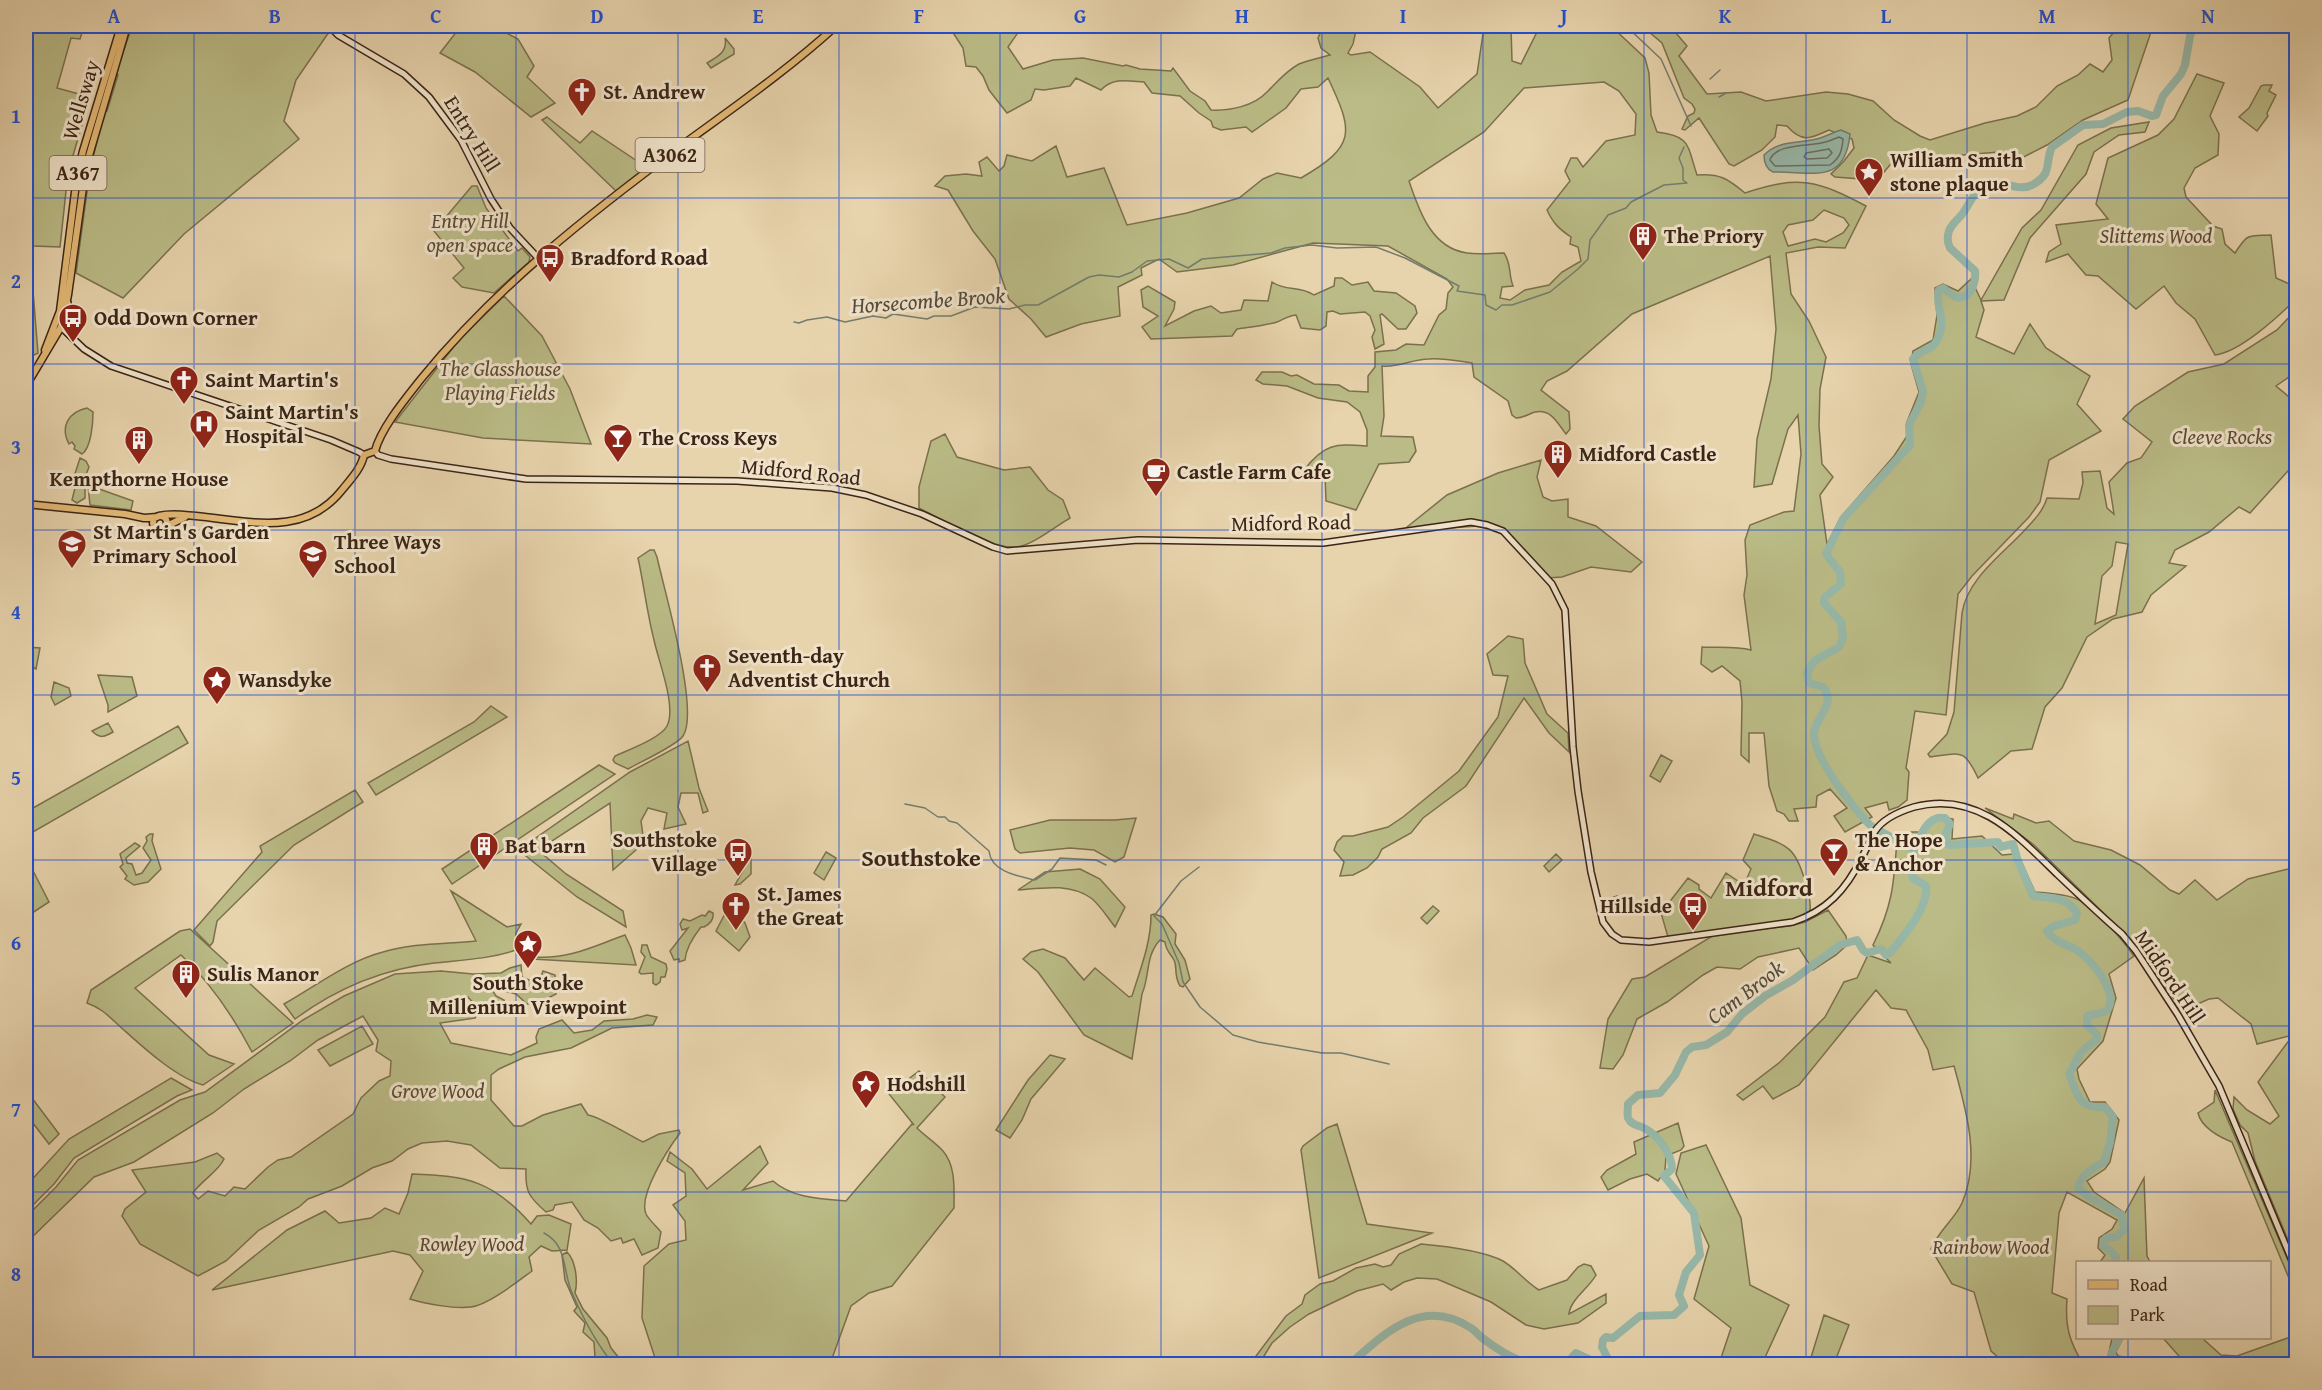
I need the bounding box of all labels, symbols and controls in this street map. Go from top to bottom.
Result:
text: A [108,1,121,30]
text: B [269,1,281,30]
text: C [430,1,442,30]
text: D [590,1,604,30]
text: E [753,1,764,30]
text: F [914,1,924,30]
text: G [1074,1,1086,30]
text: H [1235,1,1249,30]
text: I [1400,1,1406,30]
text: J [1558,1,1568,30]
text: K [1719,1,1732,30]
text: L [1881,1,1892,30]
text: M [2038,1,2056,30]
text: N [2201,1,2215,30]
street label: Wellsway [54,56,107,144]
church icon: St. Andrew [566,76,598,118]
place label: St. Andrew [603,76,706,107]
street label: Entry Hill [437,89,508,178]
text: 1 [11,101,21,130]
road number: A3062 [636,138,704,172]
place label: William Smith stone plaque [1890,144,2024,199]
road number: A367 [50,156,106,190]
place icon: William Smith stone plaque [1853,156,1885,198]
park label: Entry Hill open space [427,205,513,260]
building icon: The Priory [1627,220,1659,262]
place label: The Priory [1664,220,1764,251]
park label: Slittems Wood [2100,220,2212,251]
bus stop icon: Bradford Road [534,242,566,284]
place label: Bradford Road [571,242,708,273]
text: 2 [11,266,21,295]
water label: Horsecombe Brook [849,279,1007,321]
bus stop icon: Odd Down Corner [57,302,89,344]
place label: Odd Down Corner [94,302,258,333]
park label: The Glasshouse Playing Fields [439,353,561,408]
church icon: Saint Martin's [168,364,200,406]
place label: Saint Martin's [205,364,339,395]
place label: Saint Martin's Hospital [225,396,359,451]
hospital icon: Saint Martin's Hospital [188,408,220,450]
park label: Cleeve Rocks [2172,421,2272,452]
bar icon: The Cross Keys [602,422,634,464]
place label: The Cross Keys [639,422,777,453]
building icon: Kempthorne House [123,424,155,466]
text: 3 [11,432,21,461]
building icon: Midford Castle [1542,438,1574,480]
place label: Midford Castle [1579,438,1717,469]
street label: Midford Road [740,450,863,493]
cafe icon: Castle Farm Cafe [1140,456,1172,498]
place label: Castle Farm Cafe [1177,456,1331,487]
place label: Kempthorne House [49,463,229,494]
street label: Midford Road [1231,506,1352,539]
place label: St Martin's Garden Primary School [93,516,270,571]
place label: Three Ways School [334,526,441,581]
school or university icon: St Martin's Garden Primary School [56,528,88,570]
school or university icon: Three Ways School [297,538,329,580]
text: 4 [11,597,21,626]
place label: Seventh-day Adventist Church [728,640,891,695]
church icon: Seventh-day Adventist Church [691,652,723,694]
place icon: Wansdyke [201,664,233,706]
place label: Wansdyke [238,664,332,695]
text: 5 [11,763,21,792]
place label: Southstoke Village [612,824,717,879]
place label: The Hope & Anchor [1855,824,1943,879]
building icon: Bat barn [468,830,500,872]
place label: Bat barn [505,830,586,861]
bus stop icon: Southstoke Village [722,836,754,878]
bar icon: The Hope & Anchor [1818,836,1850,878]
district label: Southstoke [861,840,981,875]
district label: Midford [1725,870,1813,905]
place label: St. James the Great [757,878,843,933]
church icon: St. James the Great [720,890,752,932]
place label: Hillside [1600,890,1672,921]
bus stop icon: Hillside [1677,890,1709,932]
street label: Midford Hill [2127,923,2213,1030]
text: 6 [11,928,21,957]
place icon: South Stoke Millenium Viewpoint [512,928,544,970]
water label: Cam Brook [1700,952,1791,1032]
building icon: Sulis Manor [170,958,202,1000]
place label: Sulis Manor [207,958,319,989]
place label: South Stoke Millenium Viewpoint [429,967,627,1022]
place icon: Hodshill [850,1068,882,1110]
place label: Hodshill [887,1068,966,1099]
park label: Grove Wood [391,1075,485,1106]
text: 7 [11,1094,21,1123]
park label: Rowley Wood [419,1228,524,1259]
park label: Rainbow Wood [1931,1231,2050,1262]
text: 8 [11,1259,21,1288]
legend [2076,1261,2271,1339]
text: Road [2130,1271,2168,1298]
text: Park [2130,1301,2166,1328]

